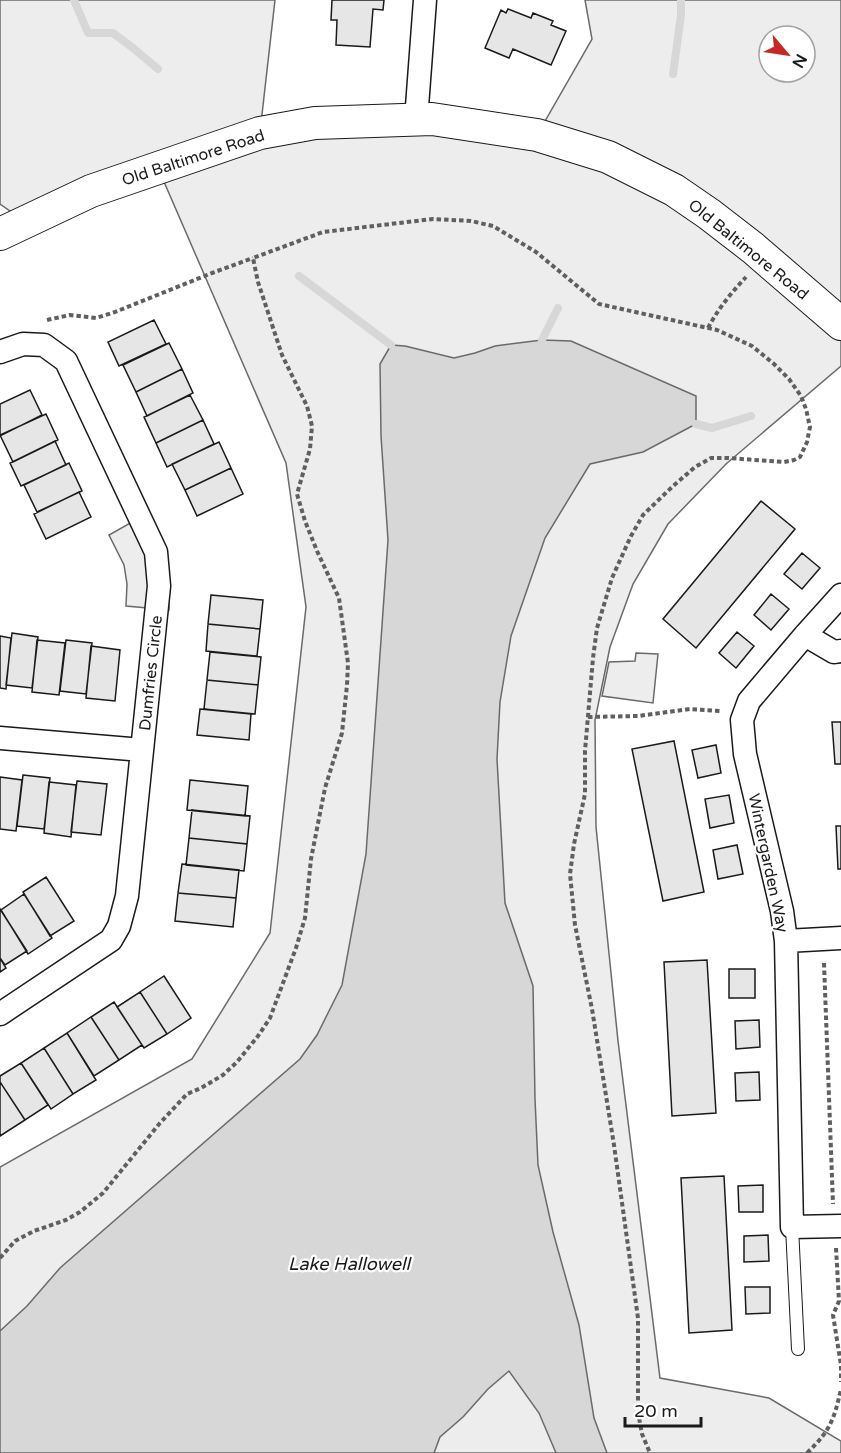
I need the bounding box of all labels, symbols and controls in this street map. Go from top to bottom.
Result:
north arrow [757,24,817,84]
text: N [787,50,811,71]
street label: Old Baltimore Road [119,125,267,190]
street label: Old Baltimore Road [684,195,813,304]
street label: Dumfries Circle [135,614,167,732]
street label: Wintergarden Way [744,792,793,935]
water label: Lake Hallowell [288,1253,412,1275]
scale bar [625,1390,702,1428]
text: 20 m [634,1400,678,1422]

